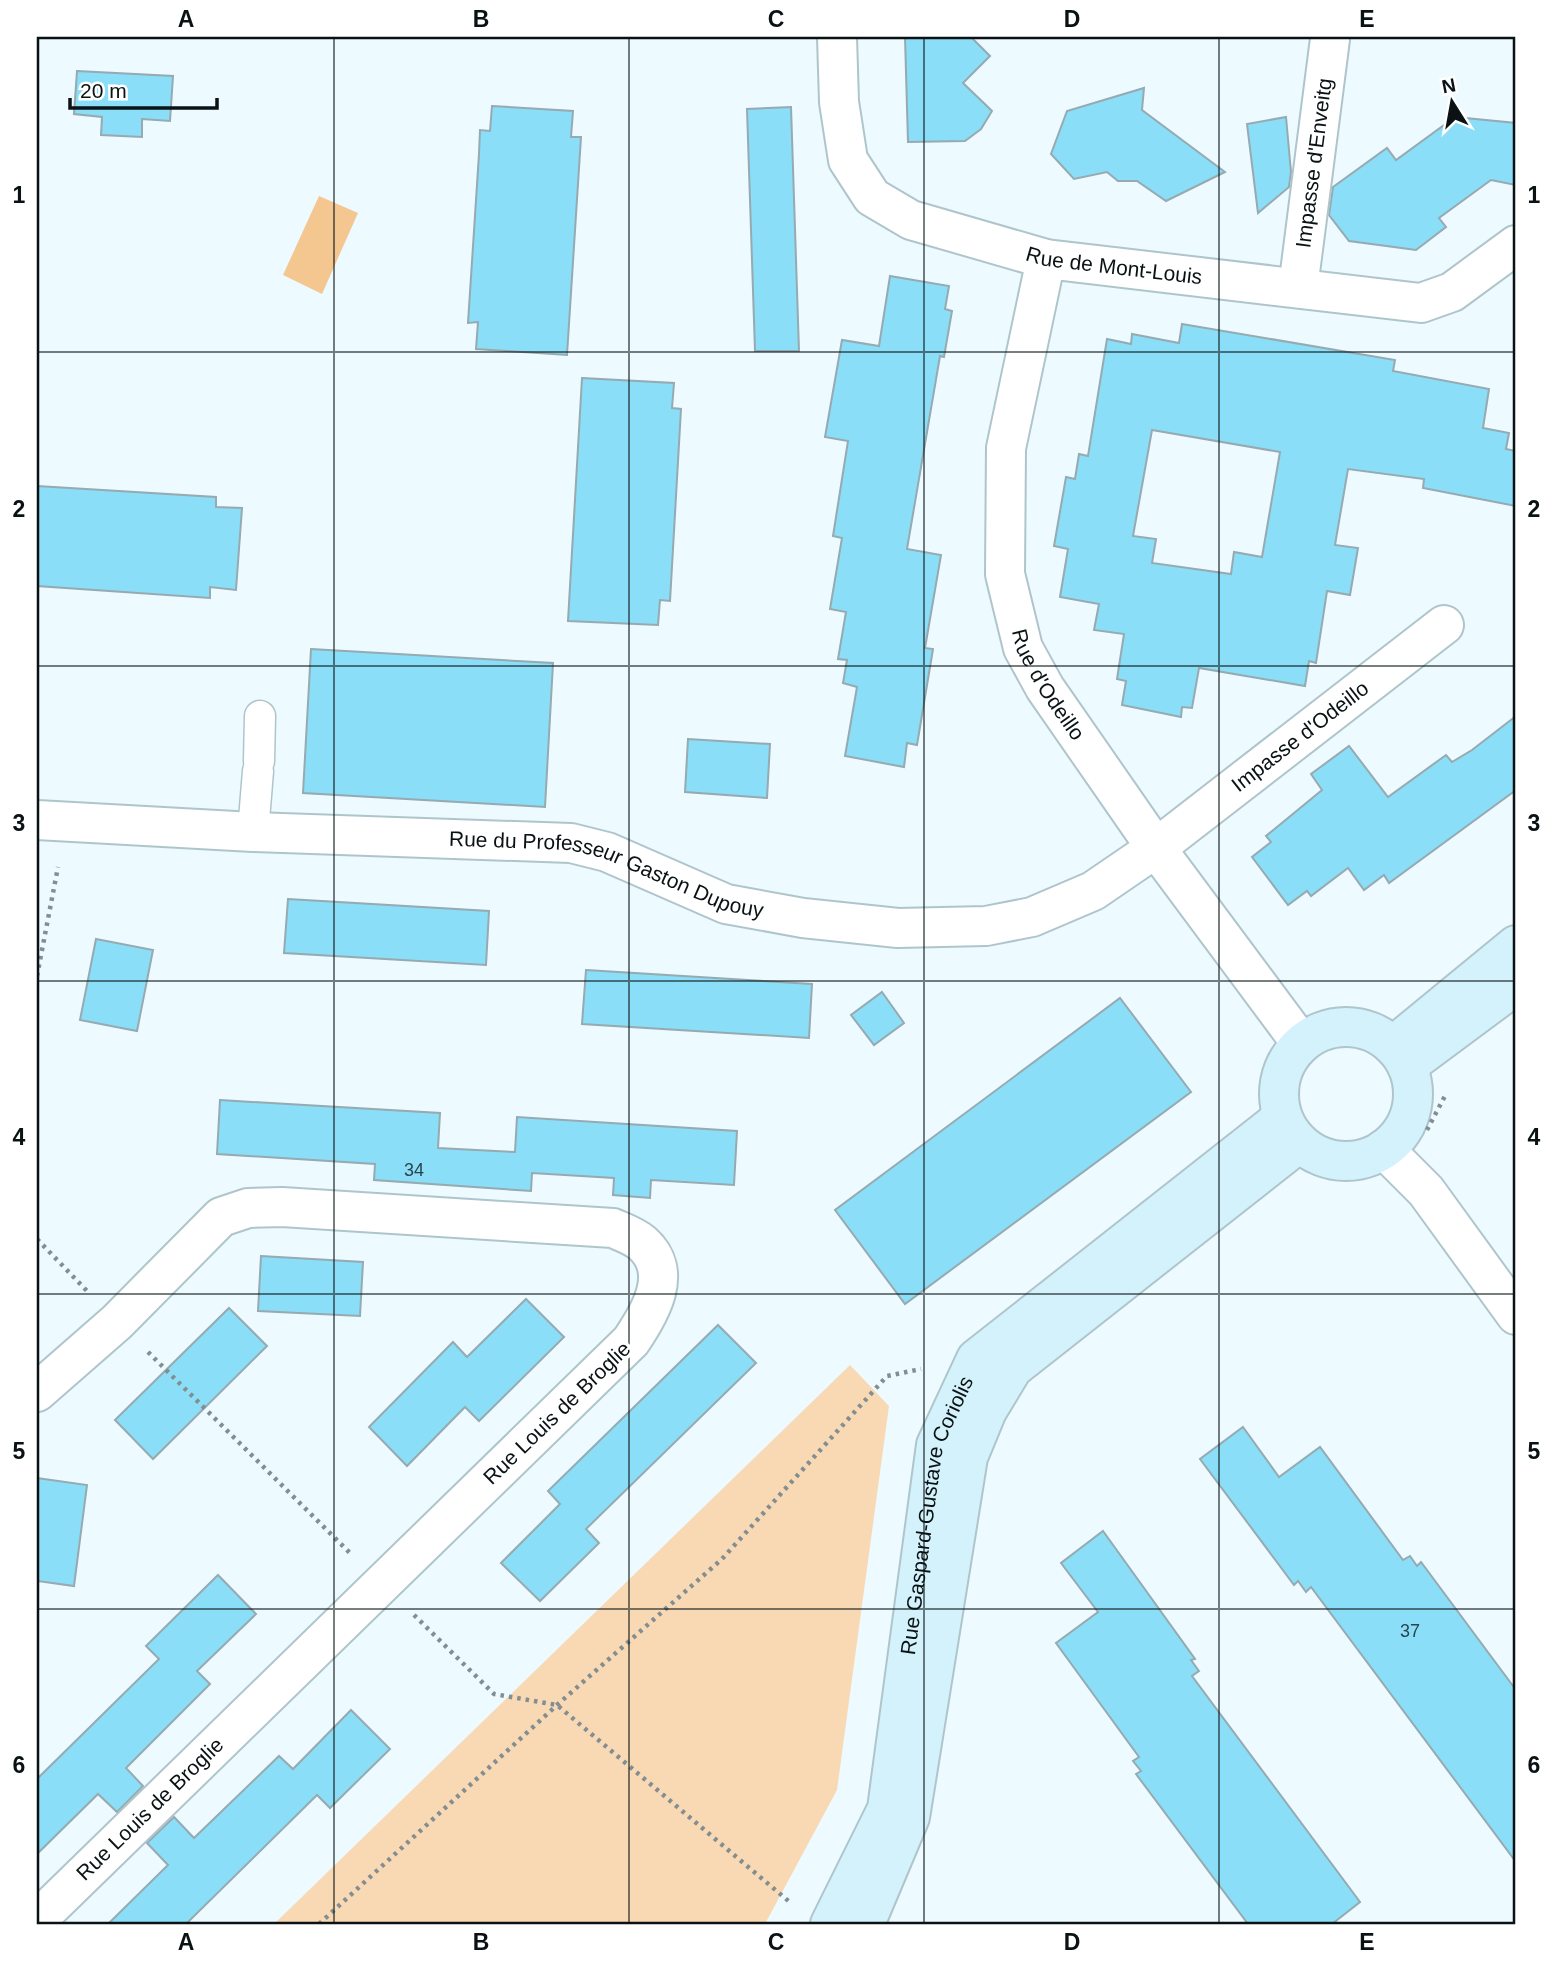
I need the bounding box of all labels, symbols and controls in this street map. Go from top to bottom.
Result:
text: A [178,6,194,32]
text: B [473,6,489,32]
text: C [768,6,784,32]
text: D [1064,6,1080,32]
text: E [1359,6,1375,32]
scale bar [70,66,217,110]
north arrow [1416,66,1486,136]
text: N [1440,74,1458,97]
street label: Impasse d'Enveitg [1291,77,1336,249]
text: 20 m [80,79,127,102]
text: 1 [13,182,26,208]
text: 1 [1528,182,1541,208]
street label: Rue de Mont-Louis [1023,242,1203,288]
text: 2 [13,496,25,522]
text: 2 [1528,496,1540,522]
street label: Rue d'Odeillo [1008,627,1089,744]
street label: Impasse d'Odeillo [1227,676,1373,796]
text: 3 [13,810,25,836]
text: 3 [1528,810,1540,836]
street label: Rue du Professeur Gaston Dupouy [449,827,766,922]
text: 4 [13,1124,26,1150]
text: 4 [1528,1124,1541,1150]
house number: 34 [404,1160,424,1180]
street label: Rue Louis de Broglie [479,1337,635,1489]
street label: Rue Gaspard-Gustave Coriolis [896,1372,977,1656]
text: 5 [13,1438,26,1464]
text: 5 [1528,1438,1541,1464]
house number: 37 [1400,1621,1420,1641]
street label: Rue Louis de Broglie [72,1733,228,1885]
text: 6 [13,1752,25,1778]
text: 6 [1528,1752,1540,1778]
text: A [178,1929,194,1955]
text: B [473,1929,489,1955]
text: C [768,1929,784,1955]
text: D [1064,1929,1080,1955]
text: E [1359,1929,1375,1955]

